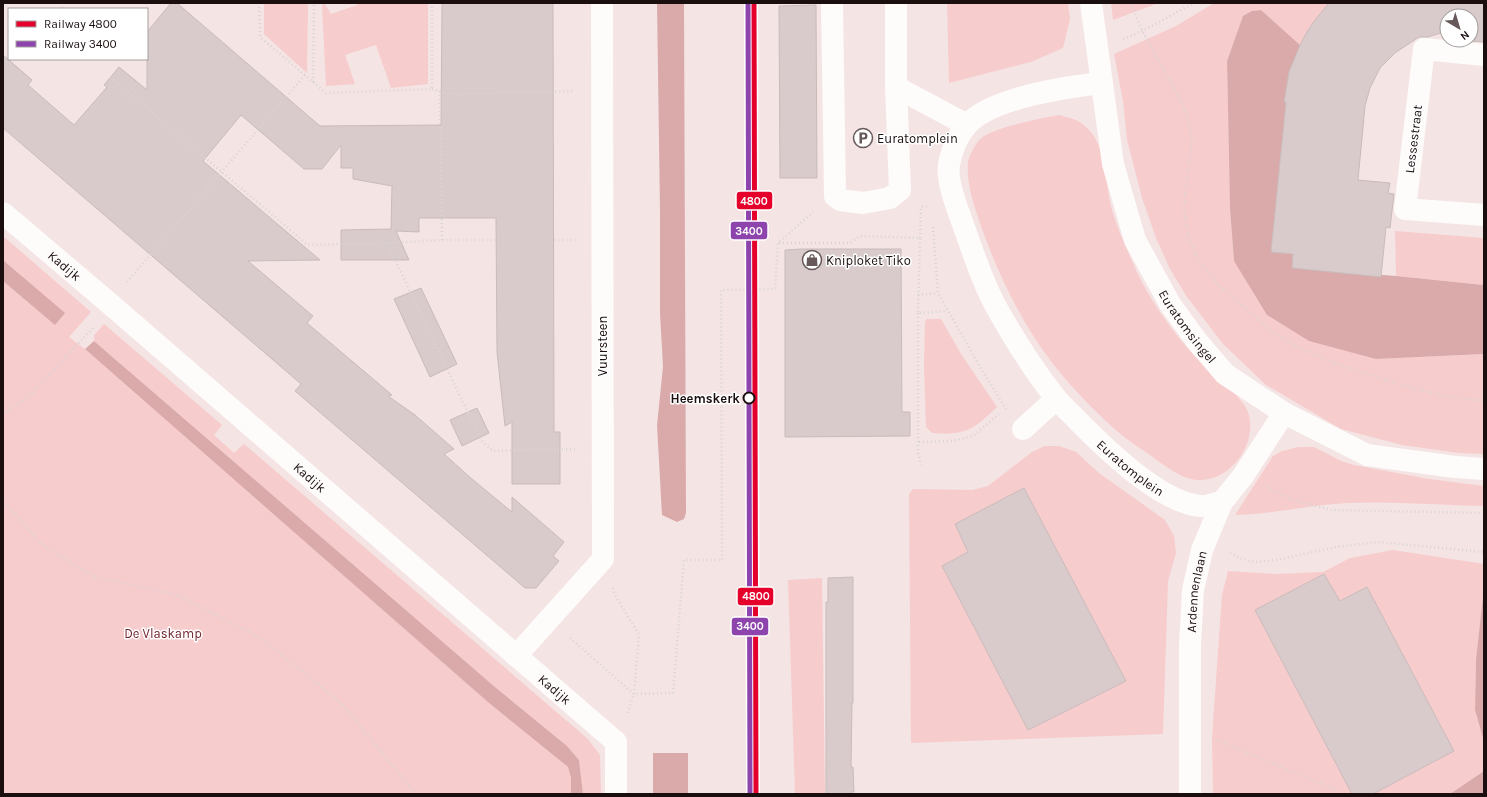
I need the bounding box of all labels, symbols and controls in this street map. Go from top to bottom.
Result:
legend [8,8,148,60]
north arrow [1439,8,1479,48]
text: Railway 4800 [44,17,117,31]
text: N [1458,28,1472,43]
text: Railway 3400 [44,37,117,51]
street label: Lessestraat [1402,104,1425,174]
parking icon: Euratomplein [852,127,874,149]
place label: Euratomplein [877,131,958,146]
line badge: 4800 [736,191,773,210]
text: 4800 [740,195,768,208]
line badge: 3400 [730,221,768,240]
text: 3400 [735,225,763,238]
street label: Kadijk [45,248,84,284]
shop icon: Kniploket Tiko [801,249,823,271]
place label: Kniploket Tiko [826,253,911,268]
street label: Euratomsingel [1156,287,1219,366]
street label: Vuursteen [595,316,610,376]
place label: Heemskerk [670,391,740,406]
marker: Heemskerk [742,391,756,405]
street label: Euratomplein [1094,437,1166,499]
street label: Kadijk [290,459,329,496]
street label: Ardennenlaan [1184,549,1210,633]
line badge: 4800 [737,587,774,606]
text: 4800 [742,590,770,603]
line badge: 3400 [731,617,769,636]
text: 3400 [736,620,764,633]
park label: De Vlaskamp [124,626,202,641]
street label: Kadijk [535,671,574,708]

